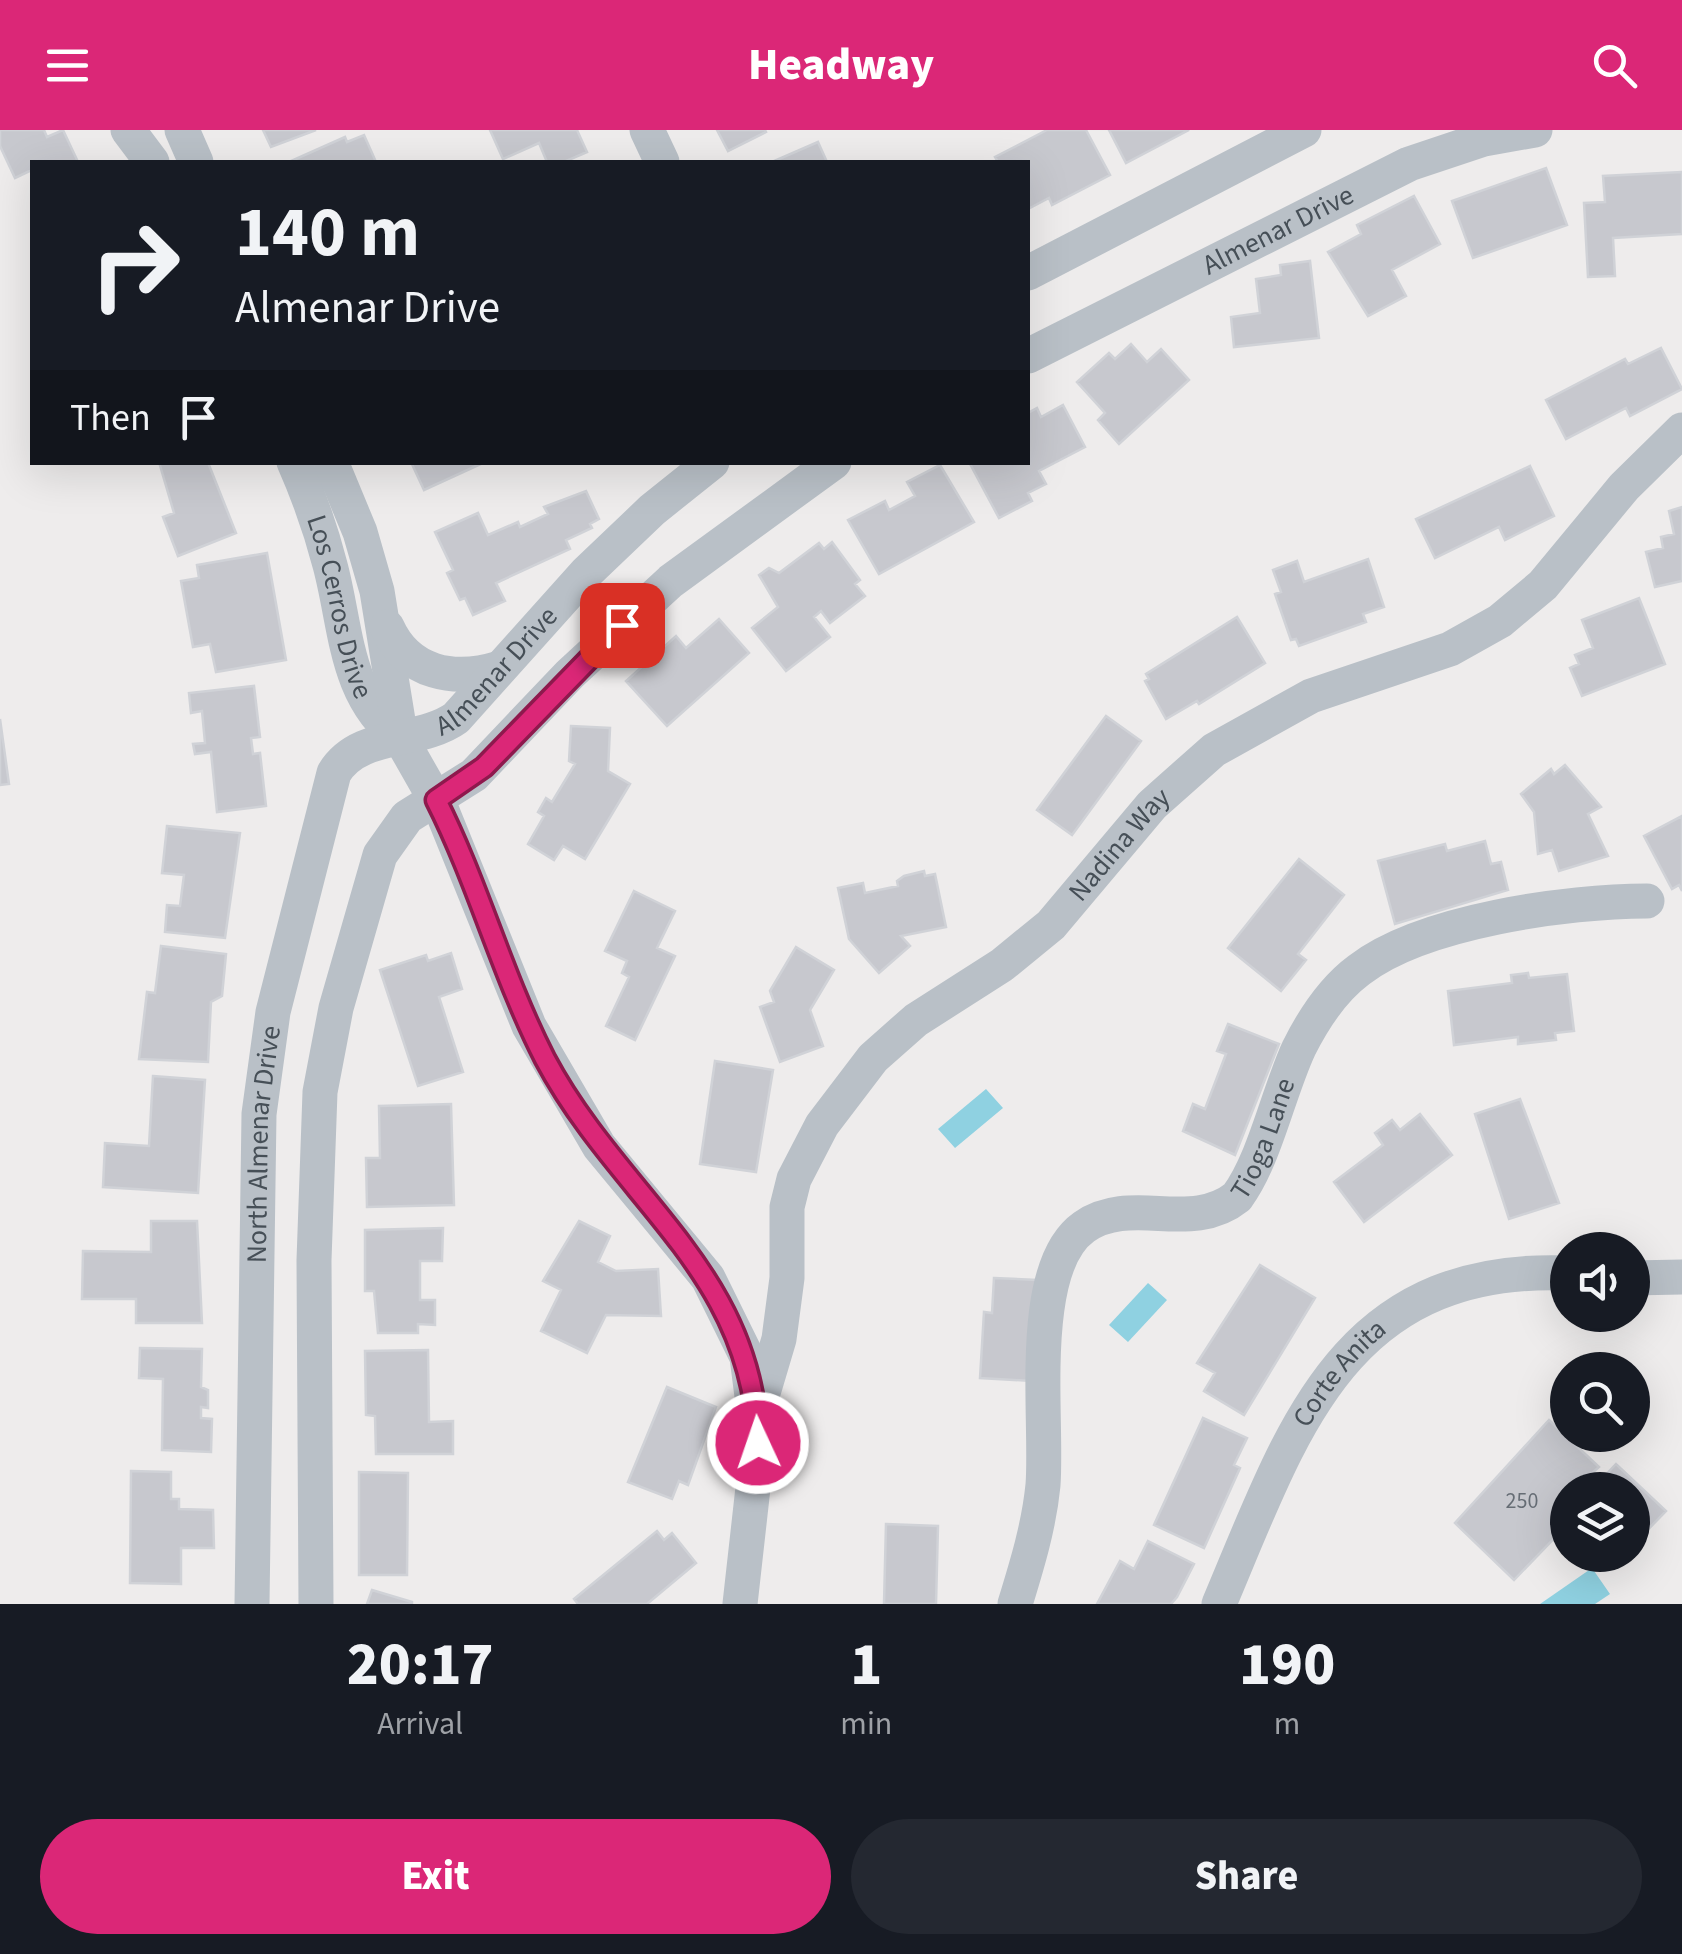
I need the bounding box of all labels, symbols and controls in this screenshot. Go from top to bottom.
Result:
text: Headway [748,33,934,97]
icon: menu [40,38,95,93]
icon: search [1587,38,1642,93]
street label: Almenar Drive [1195,175,1361,285]
text: 140 m [235,183,420,283]
icon: right [70,200,200,330]
text: Almenar Drive [235,276,500,340]
icon: arrive [171,390,226,445]
text: Then [70,391,151,445]
street label: Los Cerros Drive [296,510,383,705]
pin [580,583,665,668]
street label: Almenar Drive [429,598,567,746]
icon: arrive [595,598,650,653]
street label: Nadina Way [1059,778,1179,910]
street label: North Almenar Drive [237,1023,291,1263]
street label: Tioga Lane [1221,1073,1305,1207]
map controls [1550,1232,1650,1572]
button: sound [1550,1232,1650,1332]
street label: Corte Anita [1283,1309,1395,1435]
button: search [1550,1352,1650,1452]
position arrow [706,1391,810,1495]
button: layers [1550,1472,1650,1572]
house number: 250 [1506,1485,1538,1517]
text: 20:17 [347,1623,494,1708]
text: 1 [850,1623,882,1708]
text: 190 [1239,1623,1335,1708]
text: Arrival [377,1701,463,1747]
text: min [840,1701,892,1747]
text: m [1274,1701,1300,1747]
button: Exit [40,1819,831,1934]
button: Share [851,1819,1642,1934]

